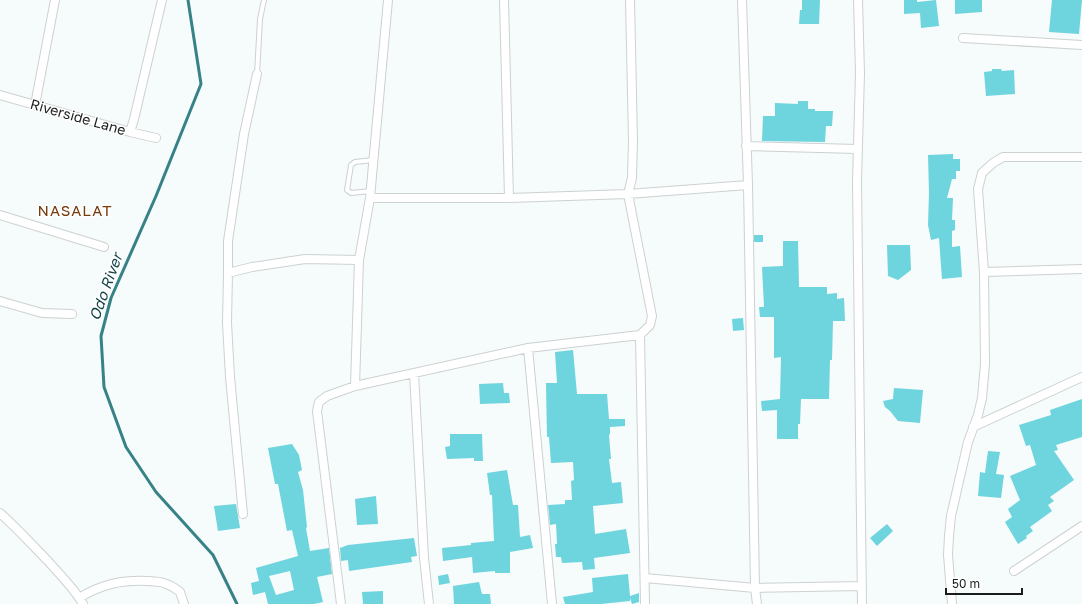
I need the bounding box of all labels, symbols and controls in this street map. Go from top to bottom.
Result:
street label: Riverside Lane [28,95,128,138]
district label: NASALAT [38,201,112,219]
water label: Odo River [85,249,126,323]
scale bar [946,570,1022,596]
text: 50 m [952,576,980,591]

